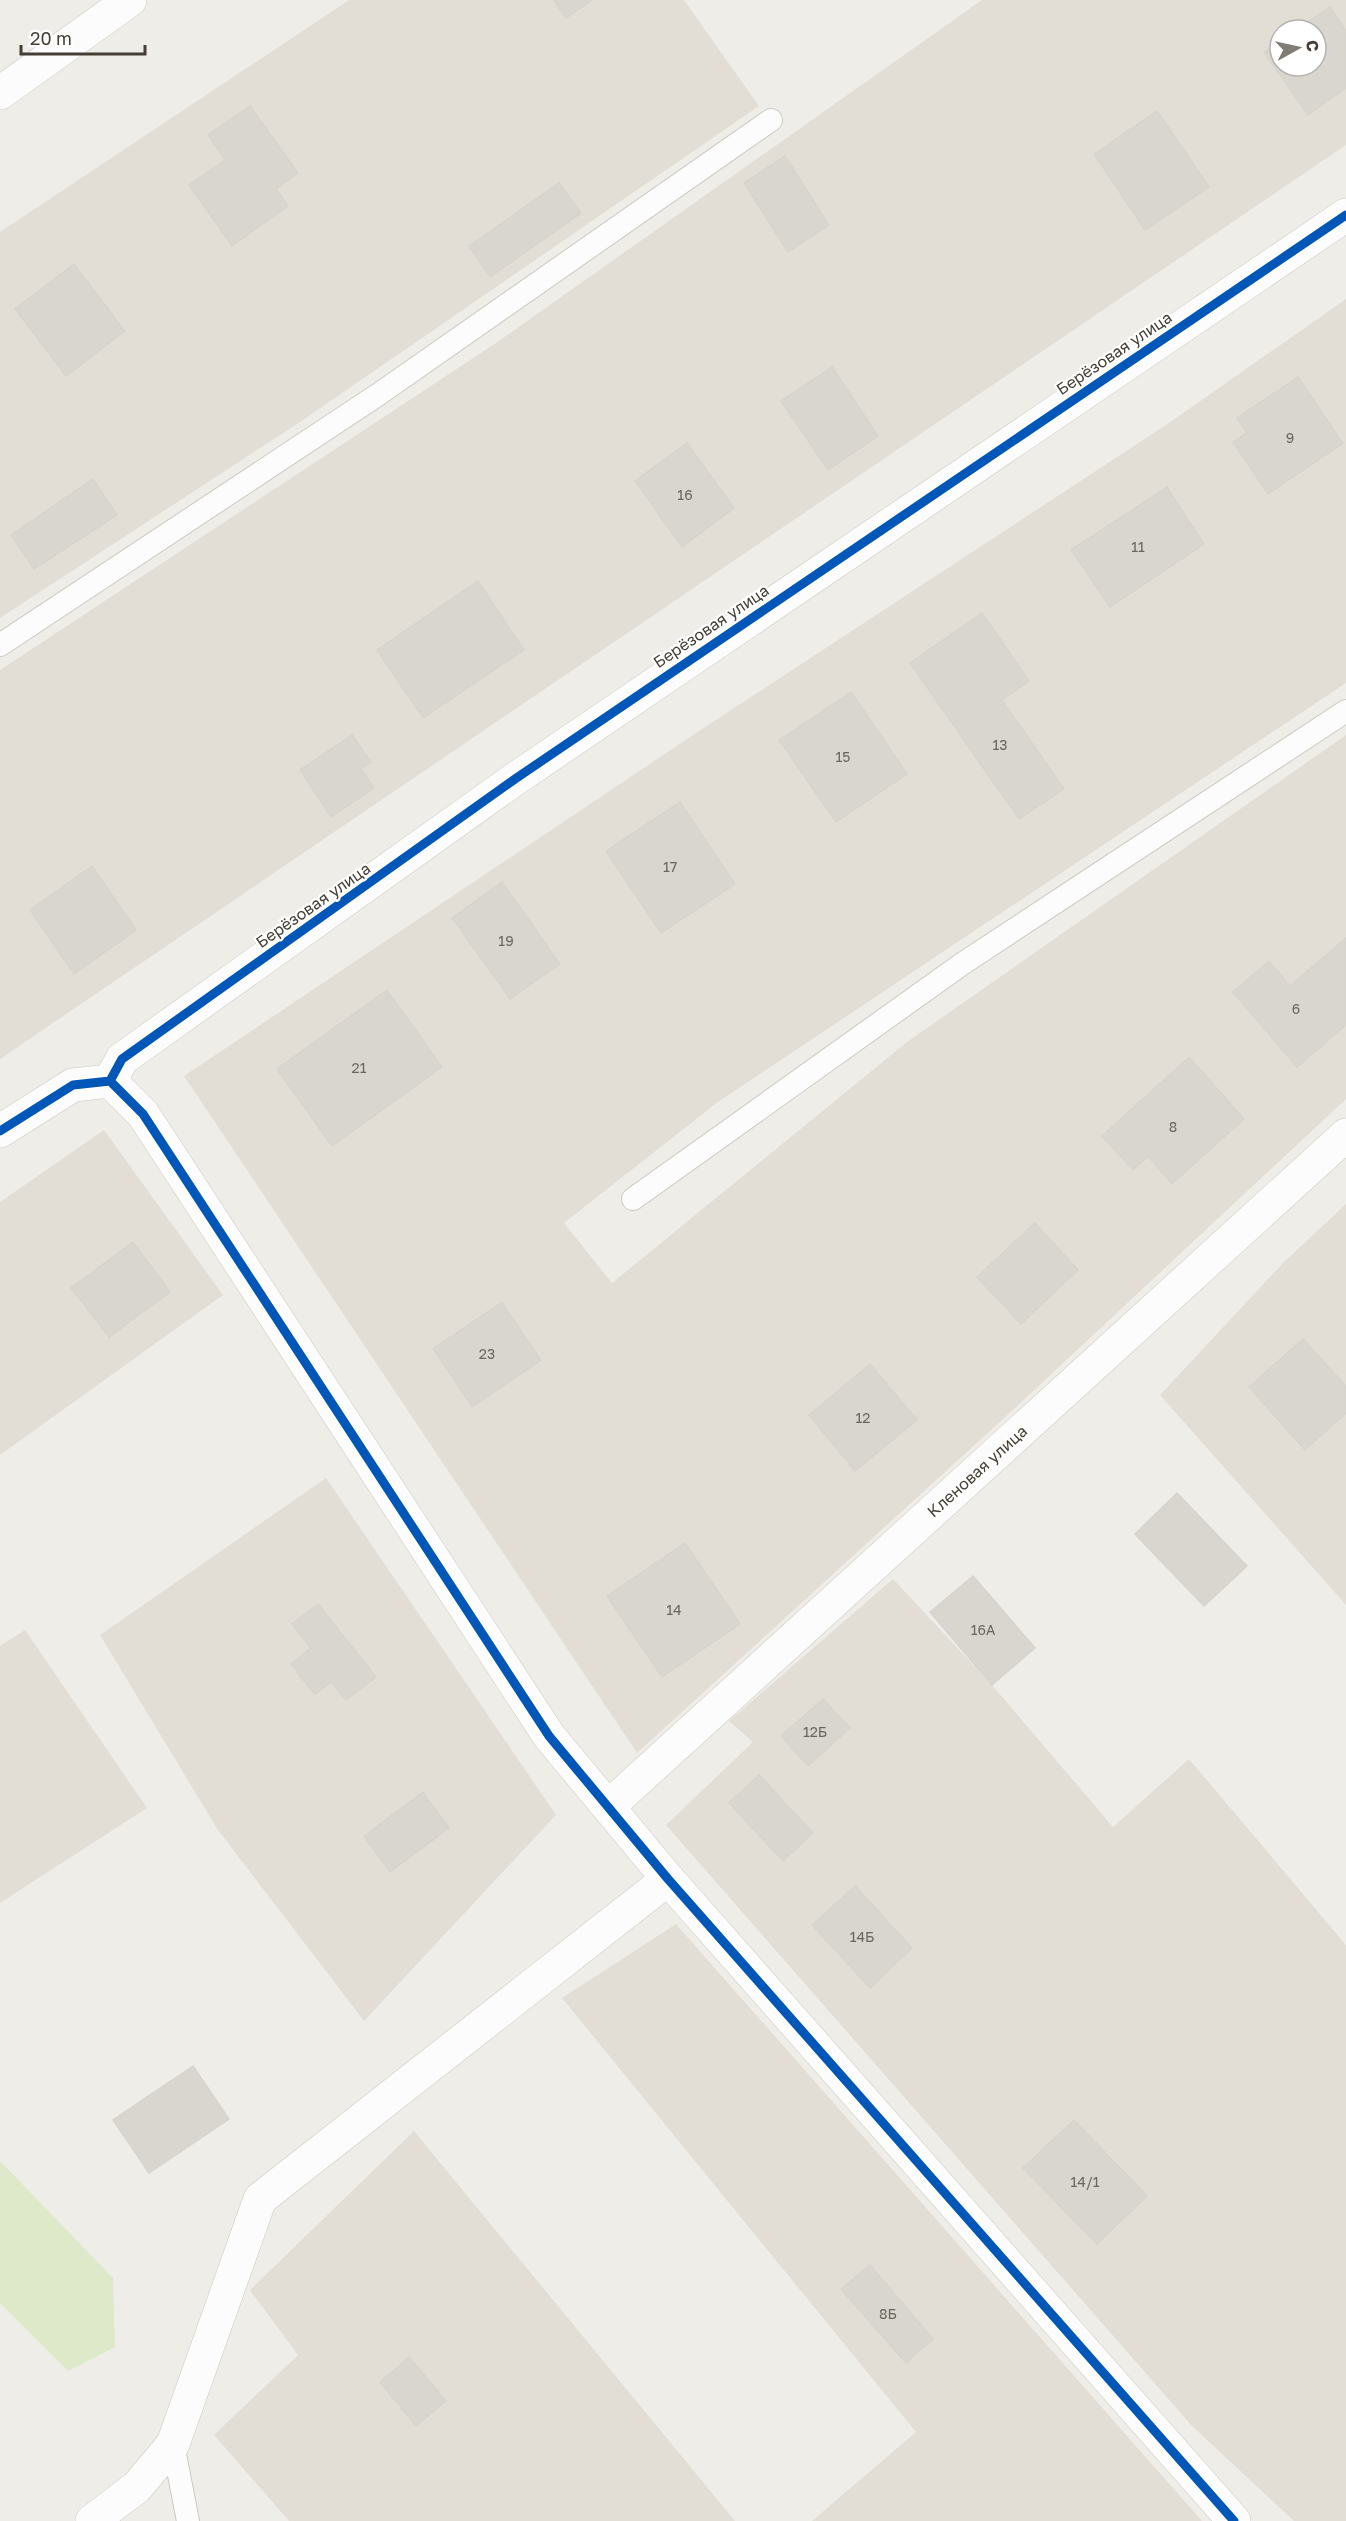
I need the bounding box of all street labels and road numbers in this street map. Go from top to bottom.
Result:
street label: Берёзовая улица [1052,307,1176,399]
street label: Берёзовая улица [649,580,773,672]
street label: Берёзовая улица [252,858,374,952]
street label: Кленовая улица [923,1421,1031,1521]

